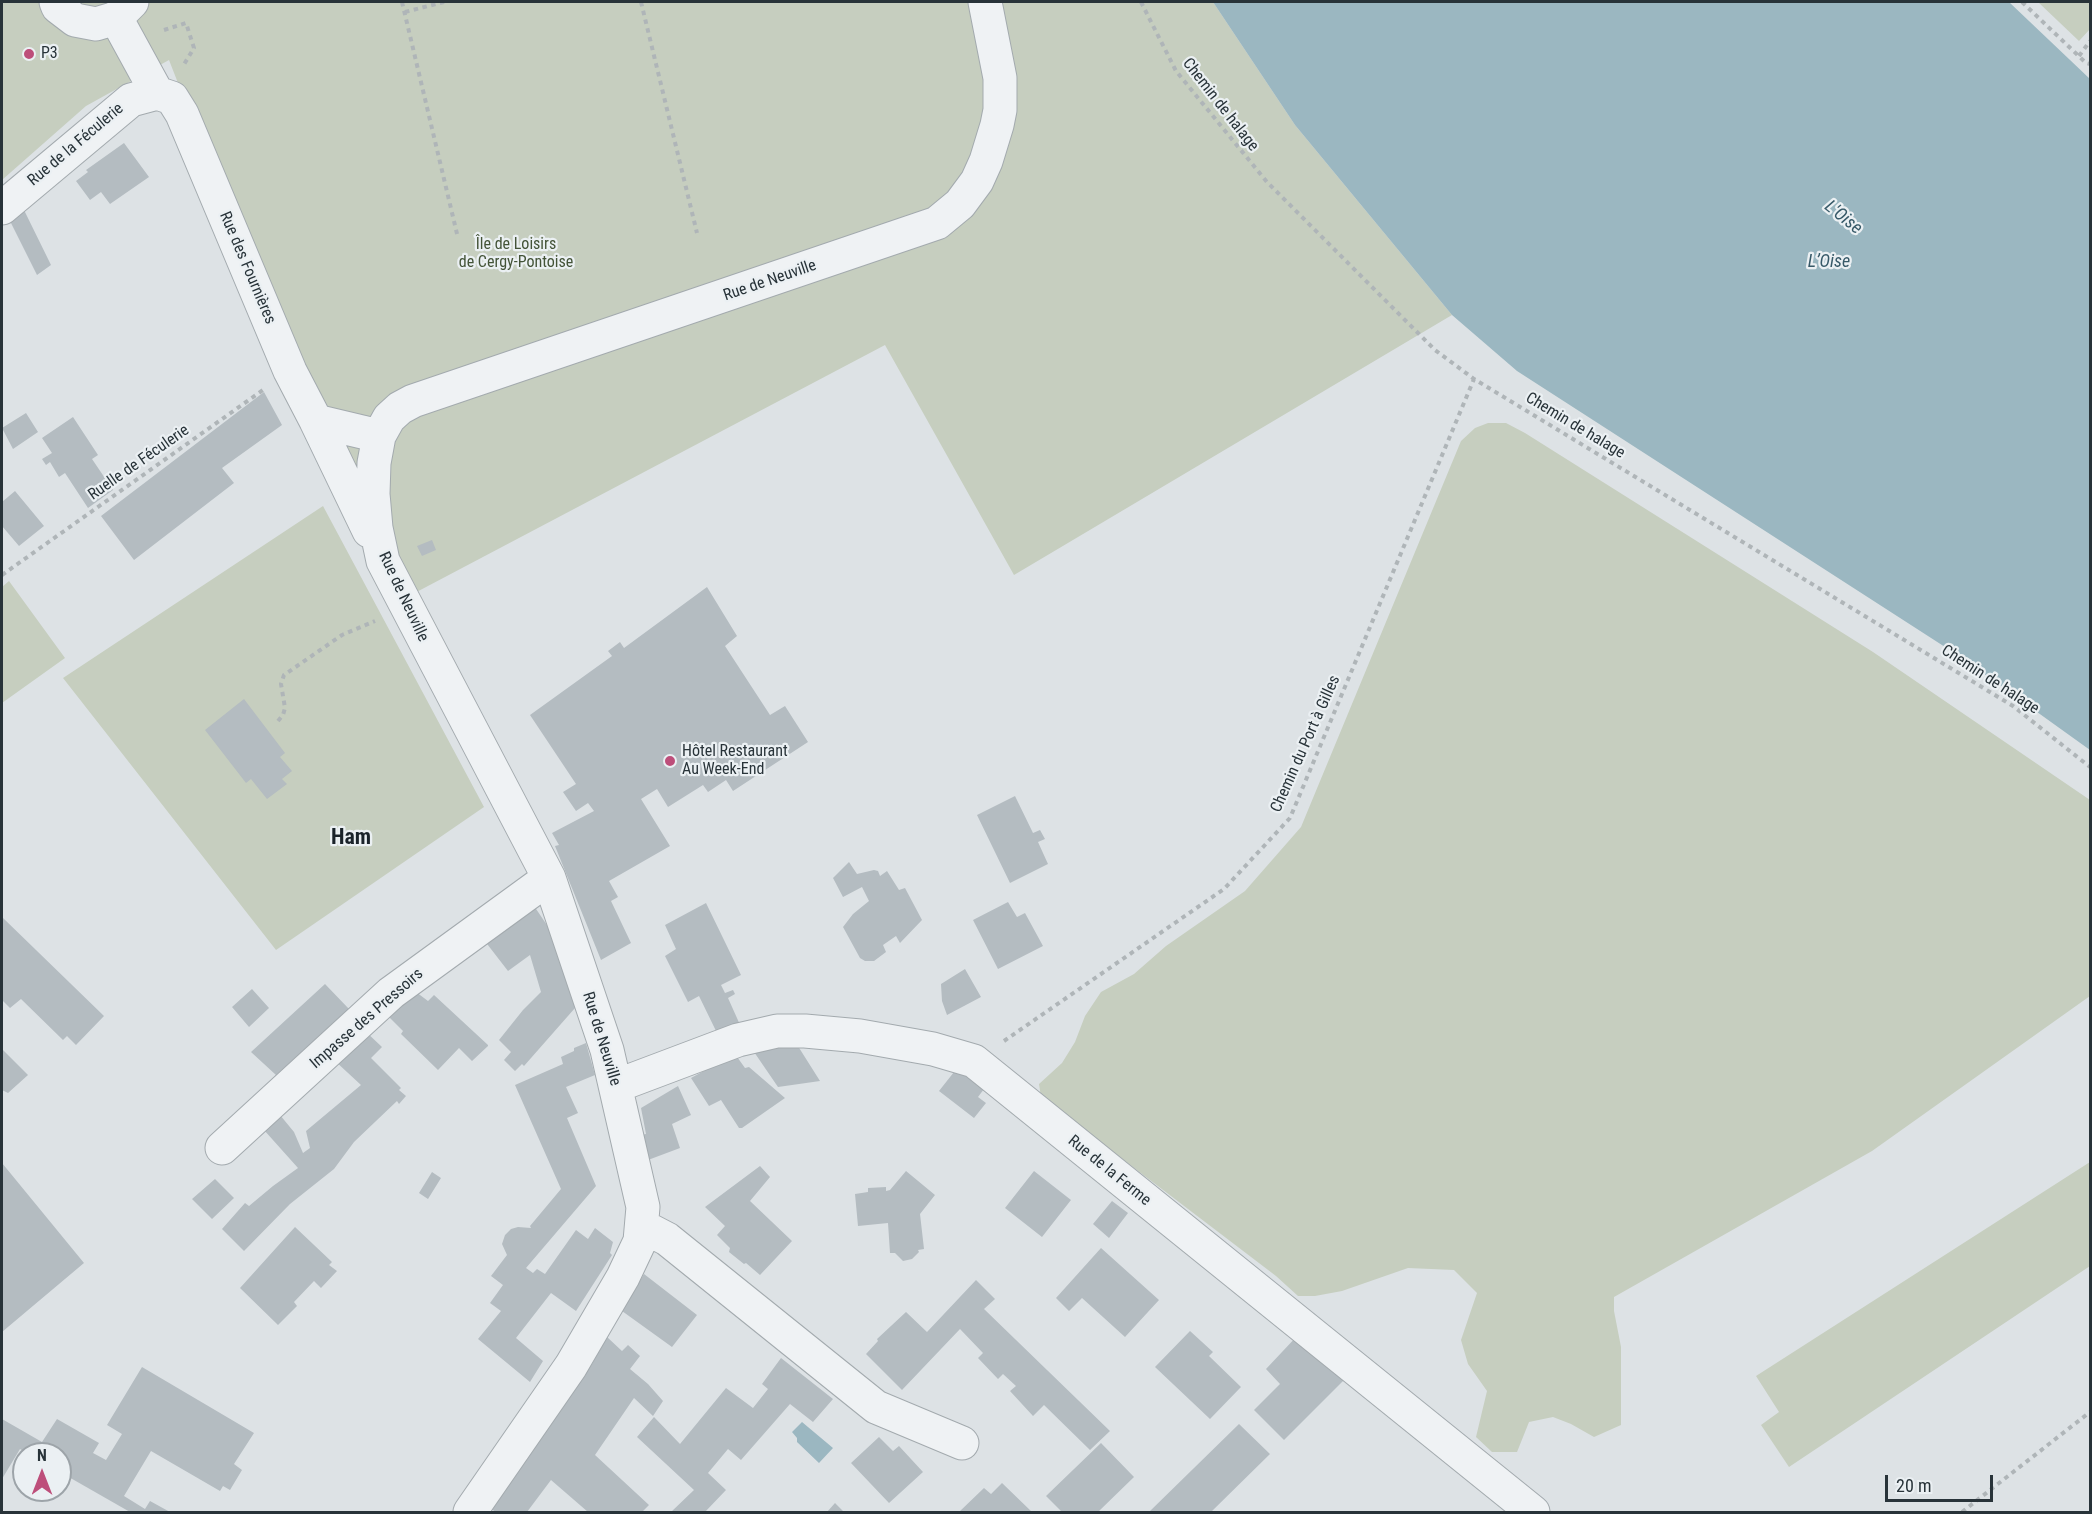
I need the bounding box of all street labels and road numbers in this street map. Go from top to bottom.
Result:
street label: Chemin de halage [1178,55,1262,155]
street label: Rue de la Féculerie [24,99,128,191]
street label: Rue des Fournières [215,209,279,327]
street label: Rue de Neuville [721,256,819,306]
street label: Chemin de halage [1522,389,1628,463]
street label: Ruelle de Féculerie [85,421,193,505]
street label: Rue de Neuville [374,549,432,645]
street label: Chemin de halage [1938,641,2042,719]
street label: Chemin du Port à Gilles [1267,673,1345,815]
street label: Impasse des Pressoirs [307,965,427,1073]
street label: Rue de Neuville [578,990,624,1088]
street label: Rue de la Ferme [1064,1132,1154,1210]

